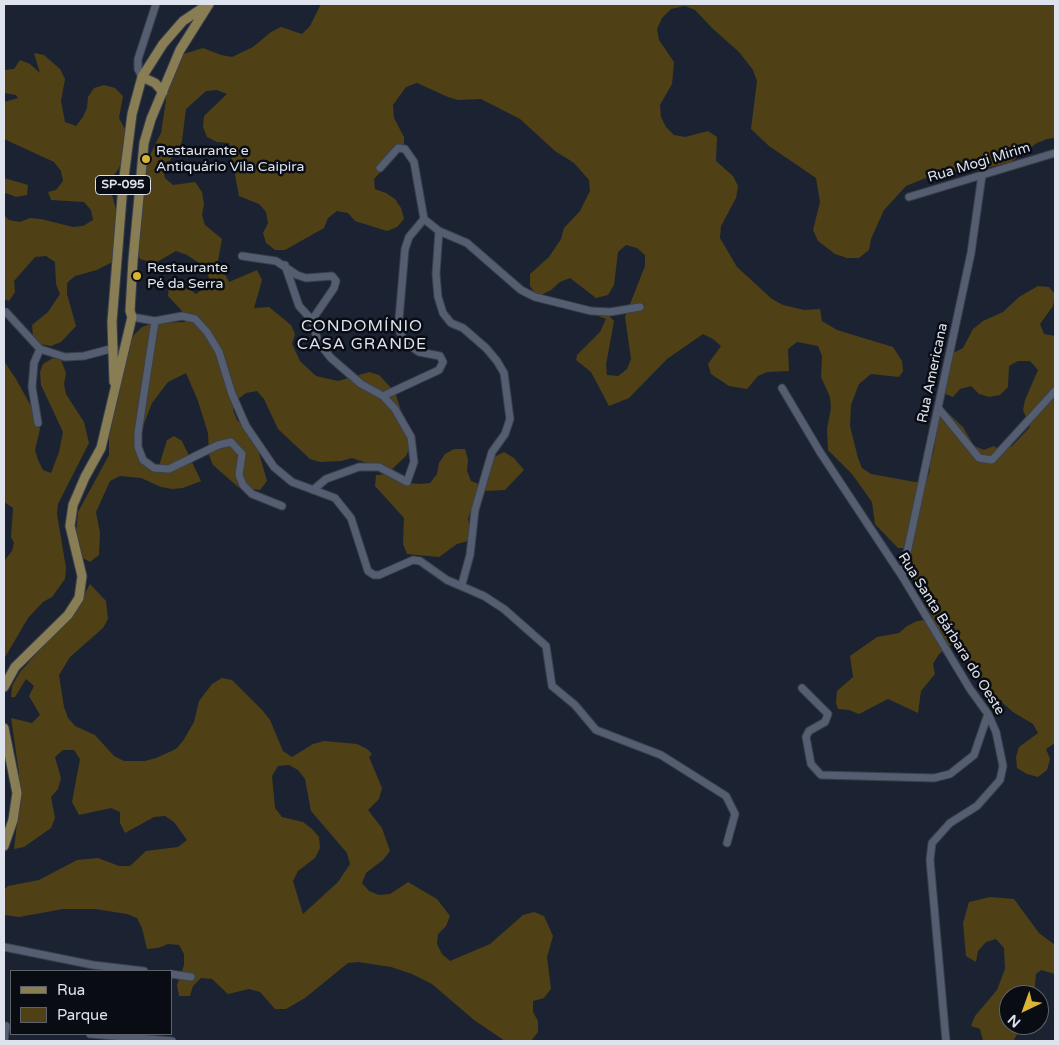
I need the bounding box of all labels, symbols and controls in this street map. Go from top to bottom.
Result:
street label: Rua Mogi Mirim [926,139,1032,187]
place label: Restaurante e Antiquário Vila Caipira [156,143,304,176]
marker: Restaurante e Antiquário Vila Caipira [140,153,152,165]
road number: SP-095 [96,176,150,194]
place label: Restaurante Pé da Serra [147,260,228,292]
marker: Restaurante Pé da Serra [131,270,143,282]
district label: CONDOMÍNIO CASA GRANDE [295,317,429,355]
street label: Rua Americana [914,322,952,424]
street label: Rua Santa Bárbara do Oeste [894,550,1008,718]
legend [10,970,172,1035]
text: Rua [57,981,85,999]
north arrow [999,985,1049,1035]
text: Parque [57,1006,108,1024]
text: N [1004,1011,1024,1031]

